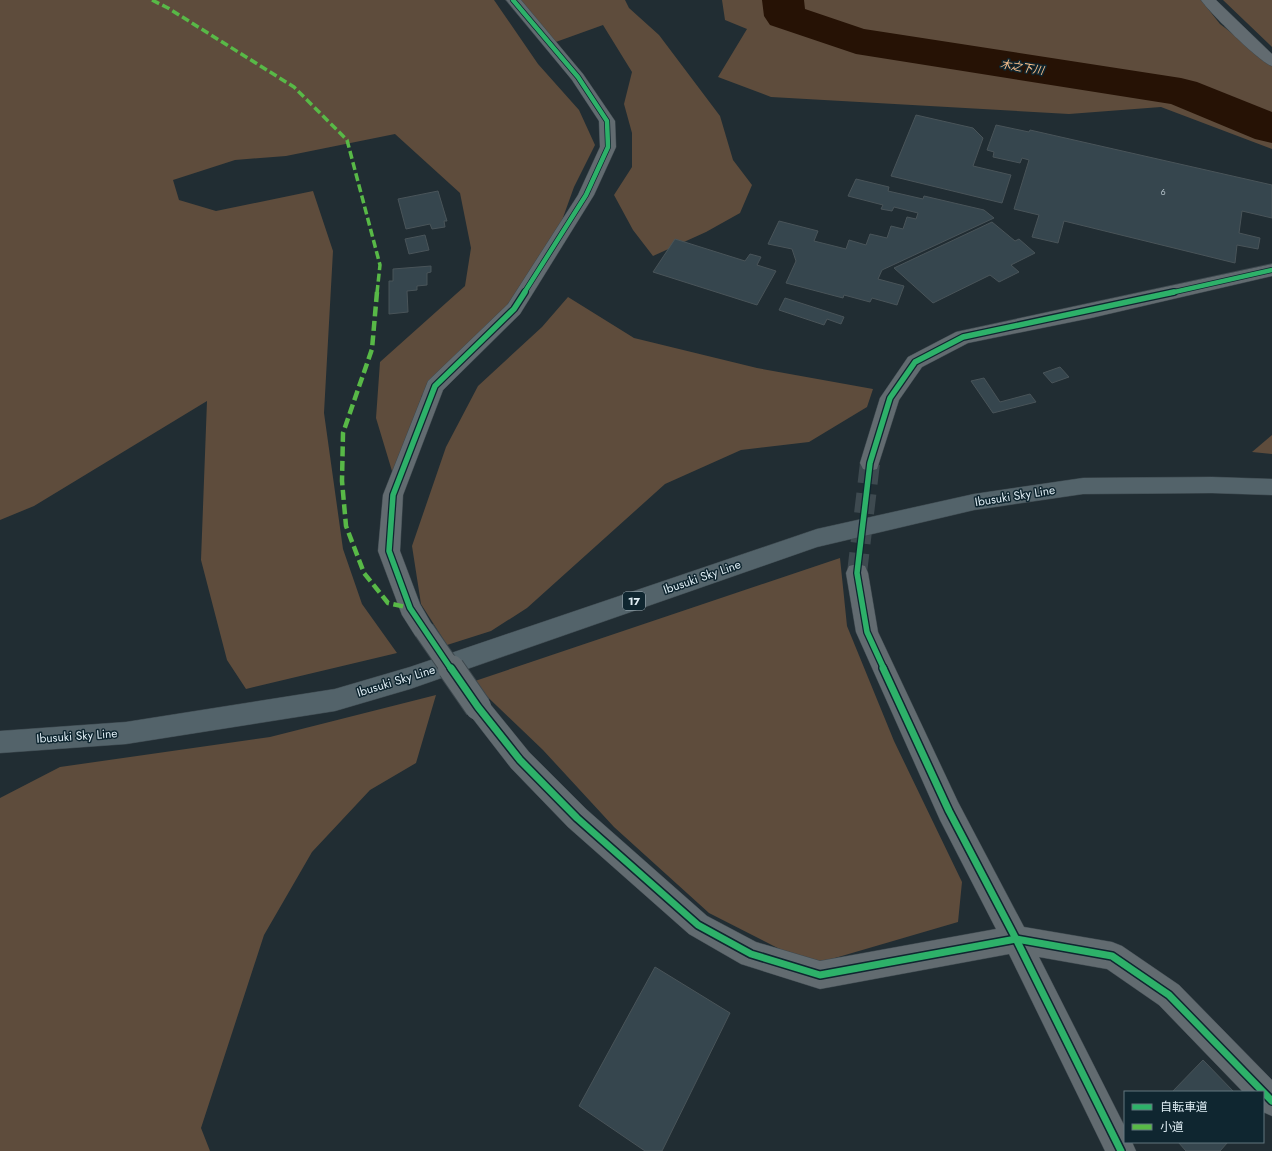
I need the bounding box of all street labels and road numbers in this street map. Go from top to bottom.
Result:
street label: Ibusuki Sky Line [974,481,1056,511]
street label: Ibusuki Sky Line [661,555,743,599]
road number: 17 [623,592,645,610]
street label: Ibusuki Sky Line [355,661,437,701]
street label: Ibusuki Sky Line [36,724,118,748]

